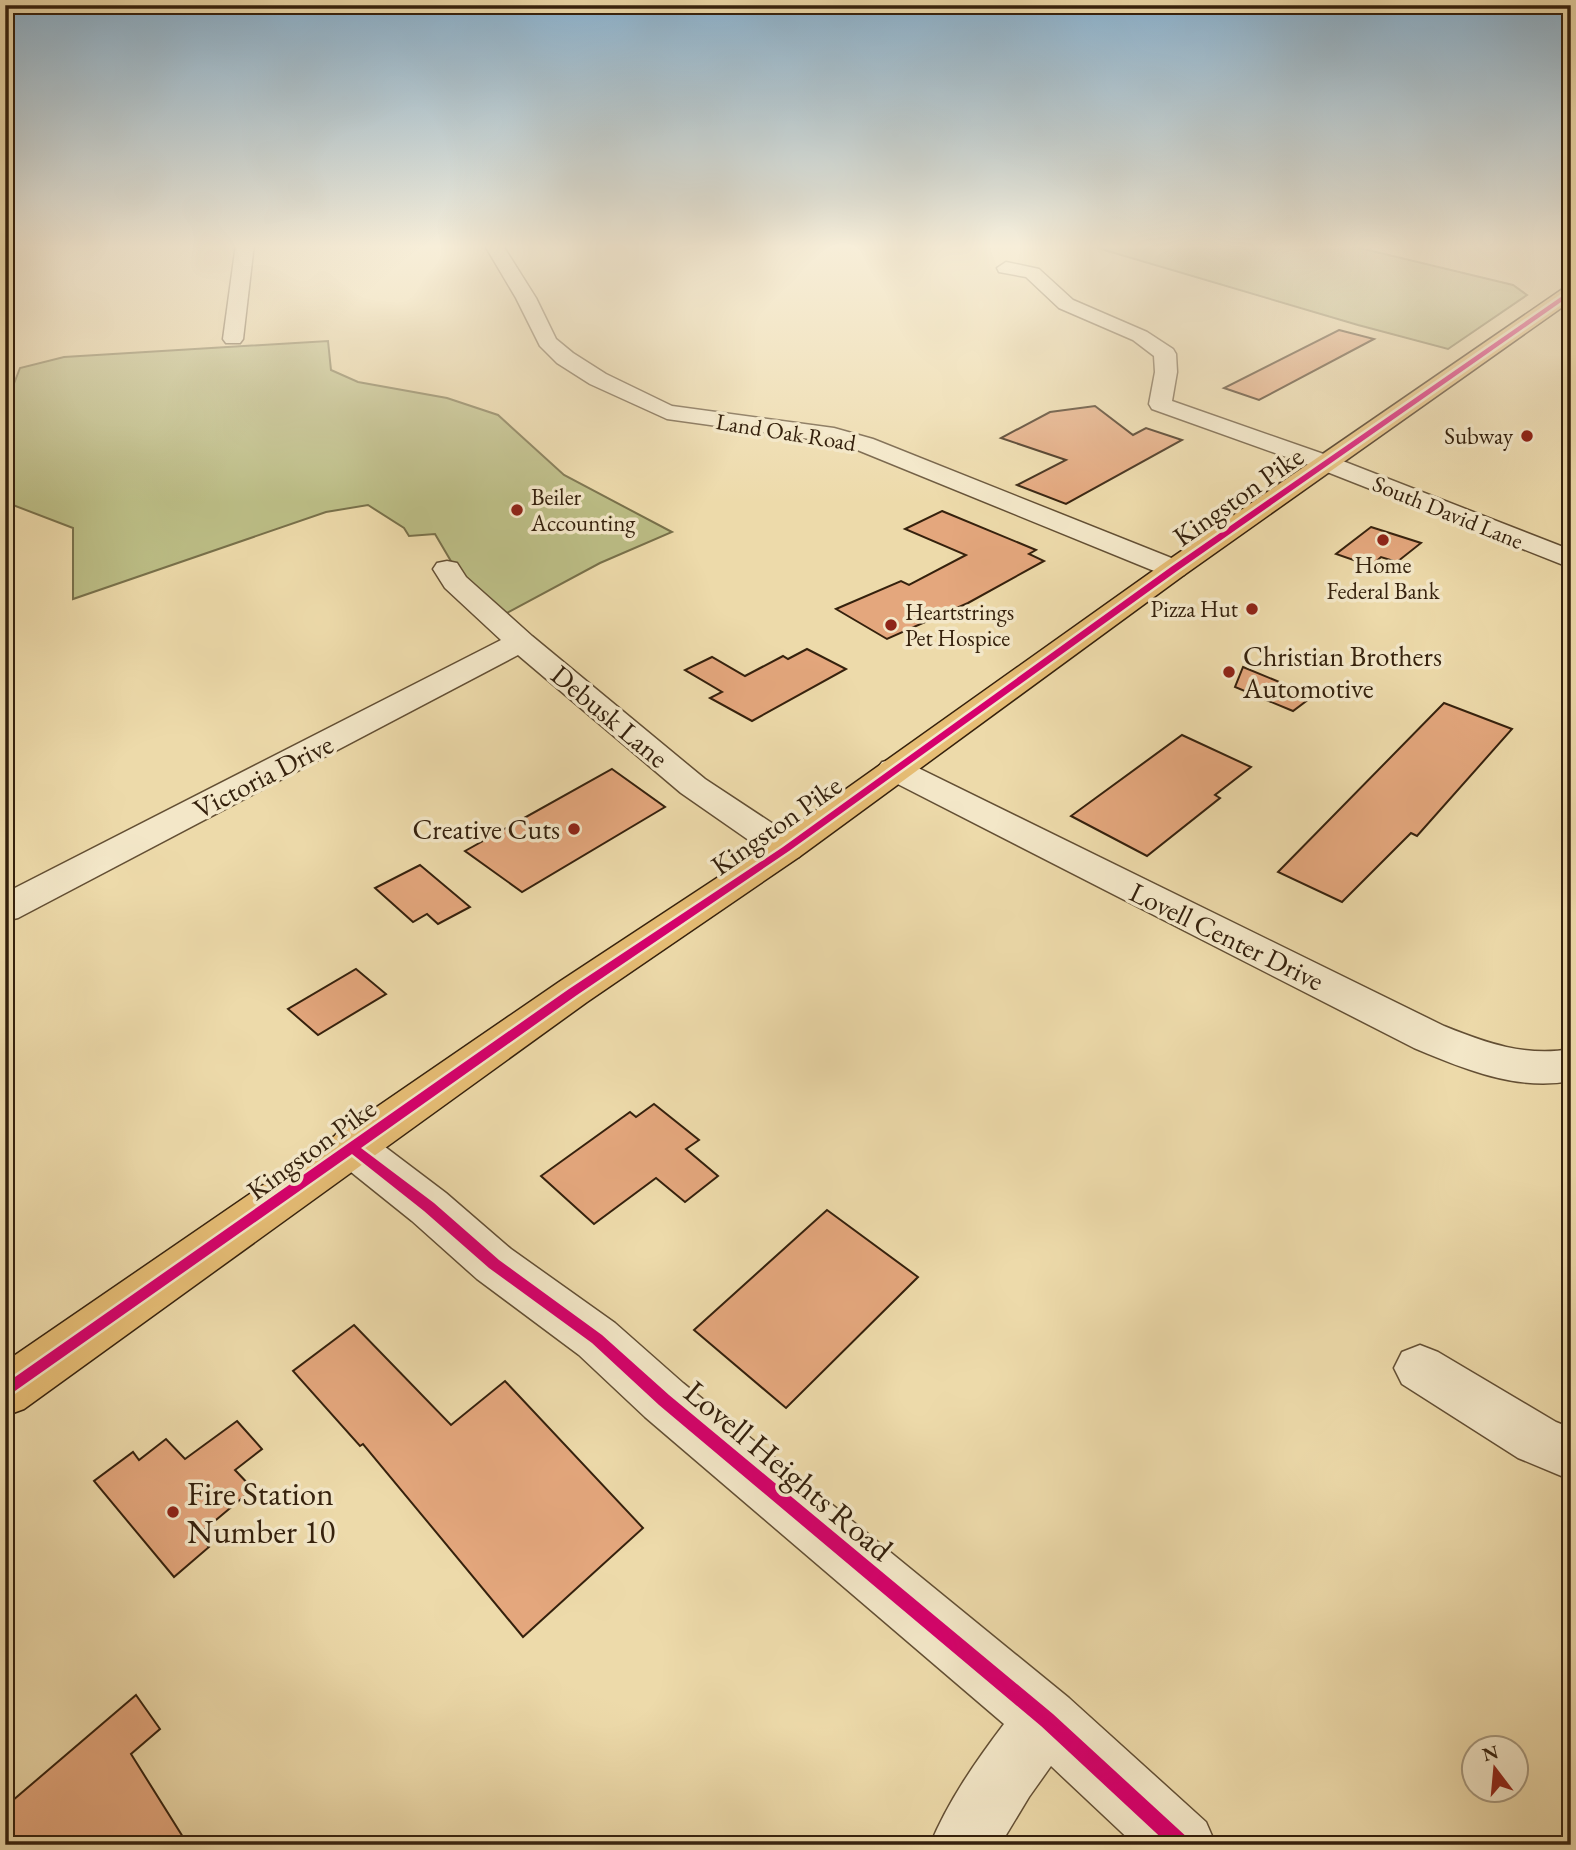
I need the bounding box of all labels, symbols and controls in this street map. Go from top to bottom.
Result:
street label: Land Oak Road [714,406,858,458]
place label: Subway [1444,421,1514,451]
marker: Subway [1519,428,1535,444]
street label: Kingston Pike [1166,438,1310,554]
street label: South David Lane [1368,468,1528,556]
place label: Beiler Accounting [530,482,636,538]
marker: Beiler Accounting [509,502,525,518]
marker: Home Federal Bank [1375,532,1391,548]
place label: Home Federal Bank [1326,550,1441,606]
place label: Pizza Hut [1151,594,1239,624]
place label: Heartstrings Pet Hospice [905,597,1014,653]
marker: Pizza Hut [1244,601,1260,617]
marker: Heartstrings Pet Hospice [883,617,899,633]
place label: Christian Brothers Automotive [1242,638,1442,706]
street label: Debusk Lane [544,657,676,776]
marker: Christian Brothers Automotive [1221,664,1237,680]
street label: Victoria Drive [187,725,339,827]
street label: Kingston Pike [704,767,848,883]
place label: Creative Cuts [412,811,560,847]
marker: Creative Cuts [566,821,582,837]
street label: Lovell Center Drive [1124,873,1330,999]
street label: Kingston Pike [239,1090,383,1208]
street label: Lovell Heights Road [675,1370,902,1571]
place label: Fire Station Number 10 [187,1472,336,1553]
marker: Fire Station Number 10 [165,1504,181,1520]
north arrow [1460,1734,1530,1804]
text: N [1480,1739,1502,1767]

